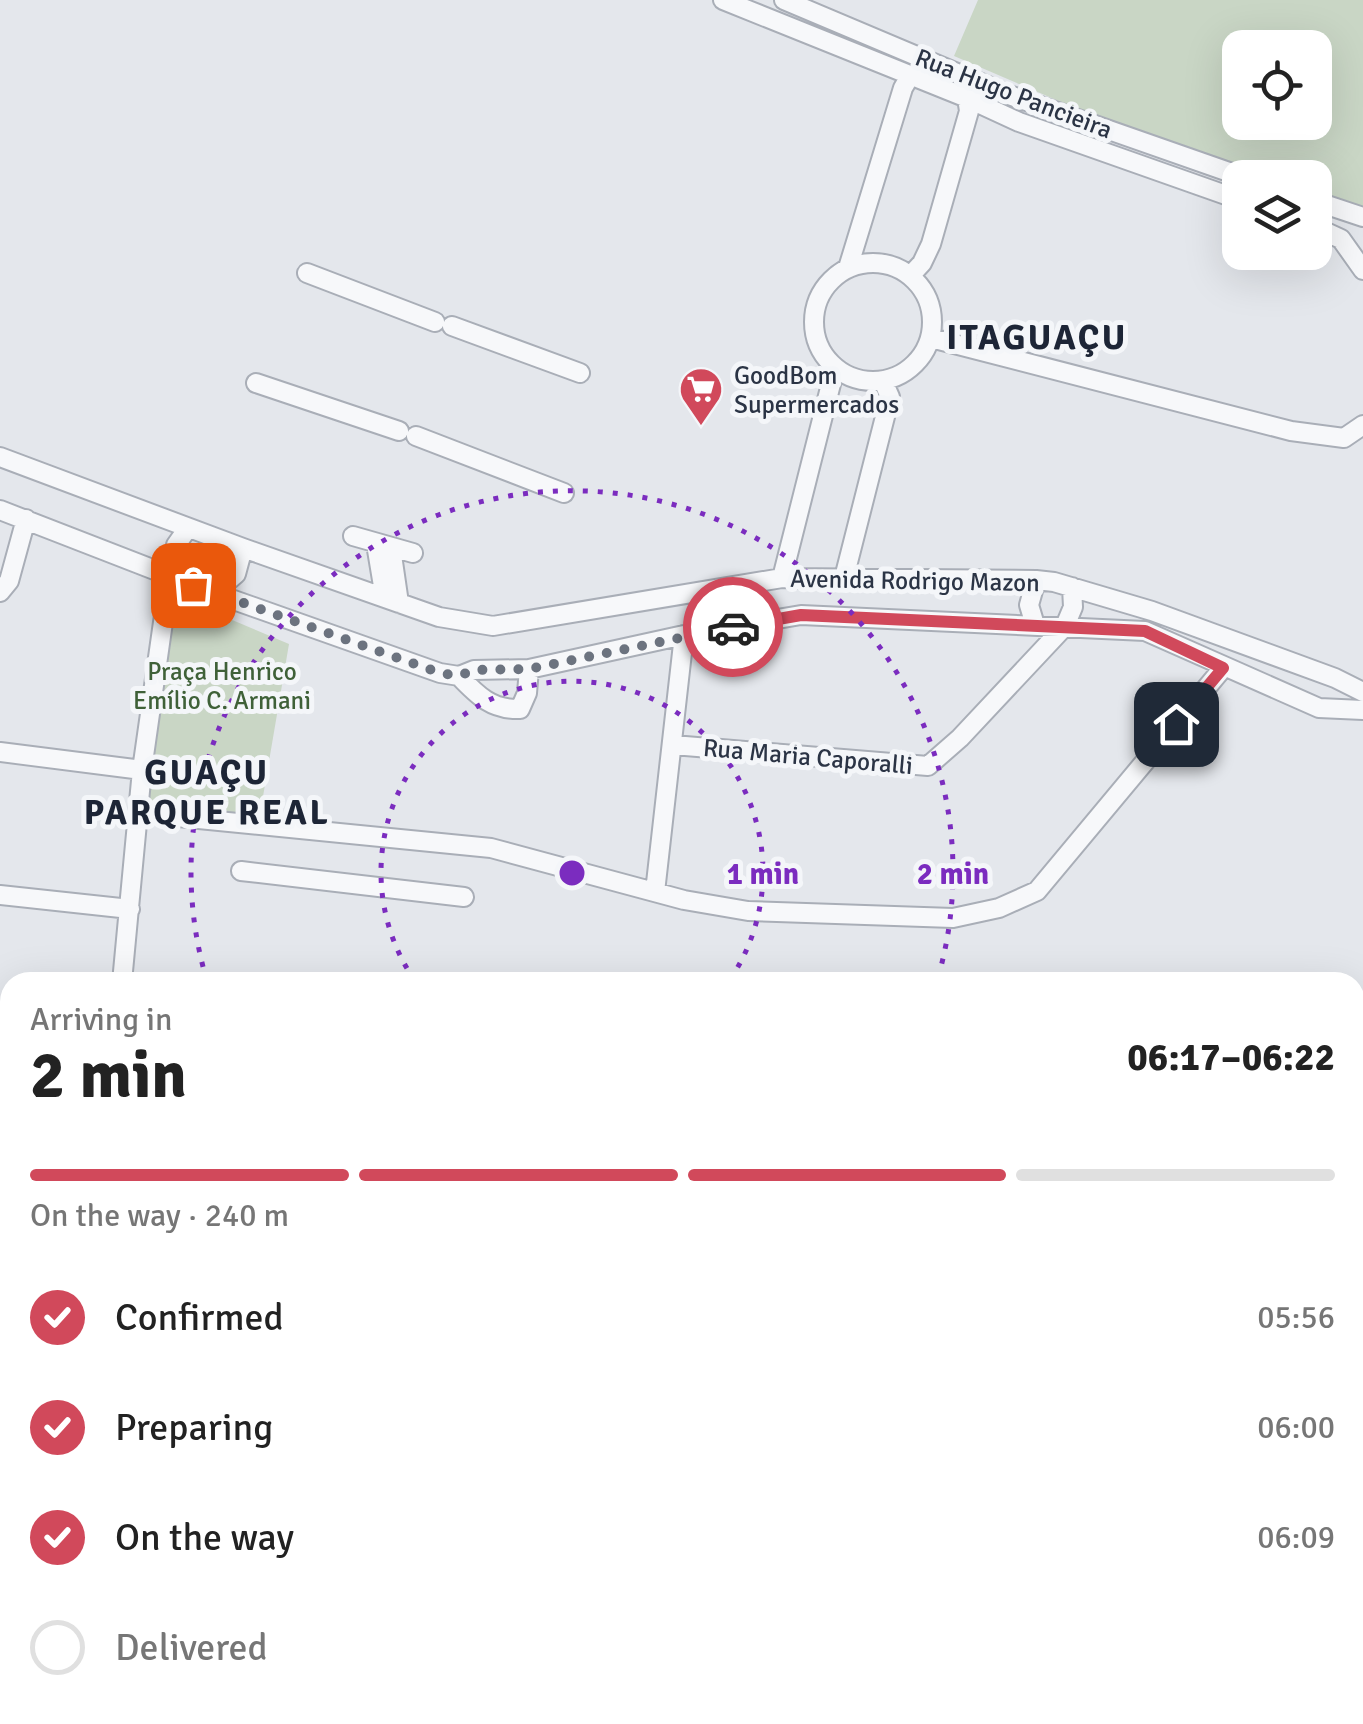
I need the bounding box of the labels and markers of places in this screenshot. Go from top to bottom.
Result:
place label: GoodBom Supermercados [734,360,899,420]
supermarket icon: GoodBom Supermercados [678,366,724,427]
pin [151,543,236,628]
pin [1134,682,1219,767]
centre of rings [554,855,590,891]

